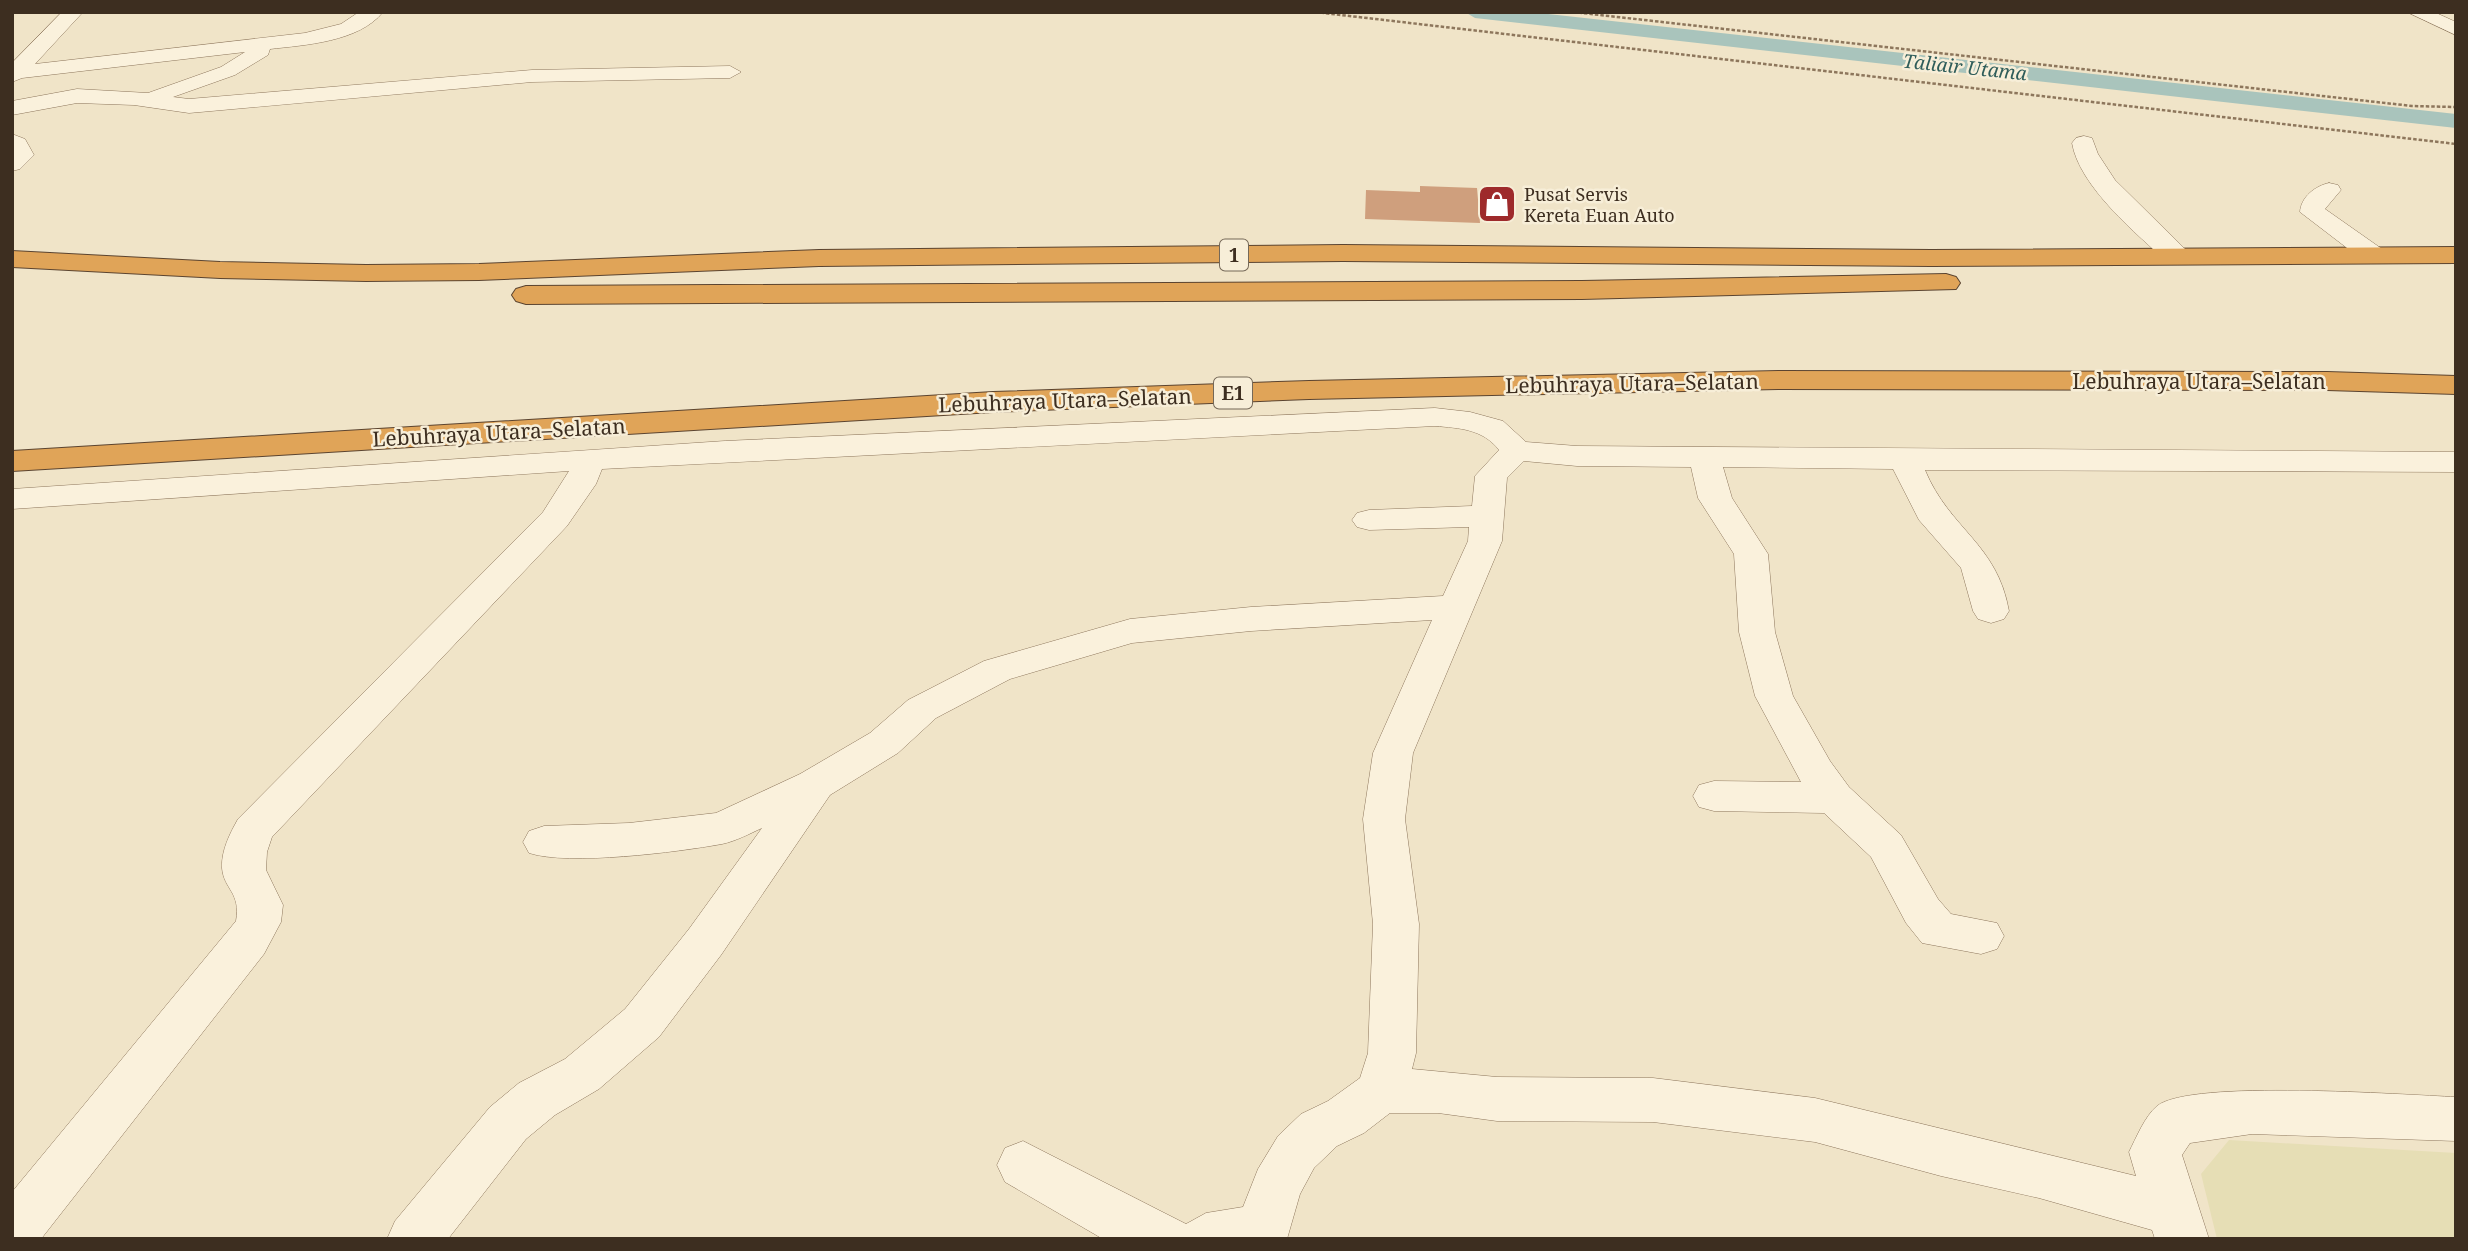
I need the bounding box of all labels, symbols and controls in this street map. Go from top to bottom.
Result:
water label: Taliair Utama [1902,48,2028,86]
place label: Pusat Servis Kereta Euan Auto [1524,182,1675,227]
shop icon: Pusat Servis Kereta Euan Auto [1476,183,1518,225]
road number: 1 [1220,240,1248,270]
street label: Lebuhraya Utara–Selatan [1505,367,1759,399]
street label: Lebuhraya Utara–Selatan [2072,367,2326,395]
road number: E1 [1214,378,1252,408]
street label: Lebuhraya Utara–Selatan [938,382,1192,418]
street label: Lebuhraya Utara–Selatan [372,411,626,453]

